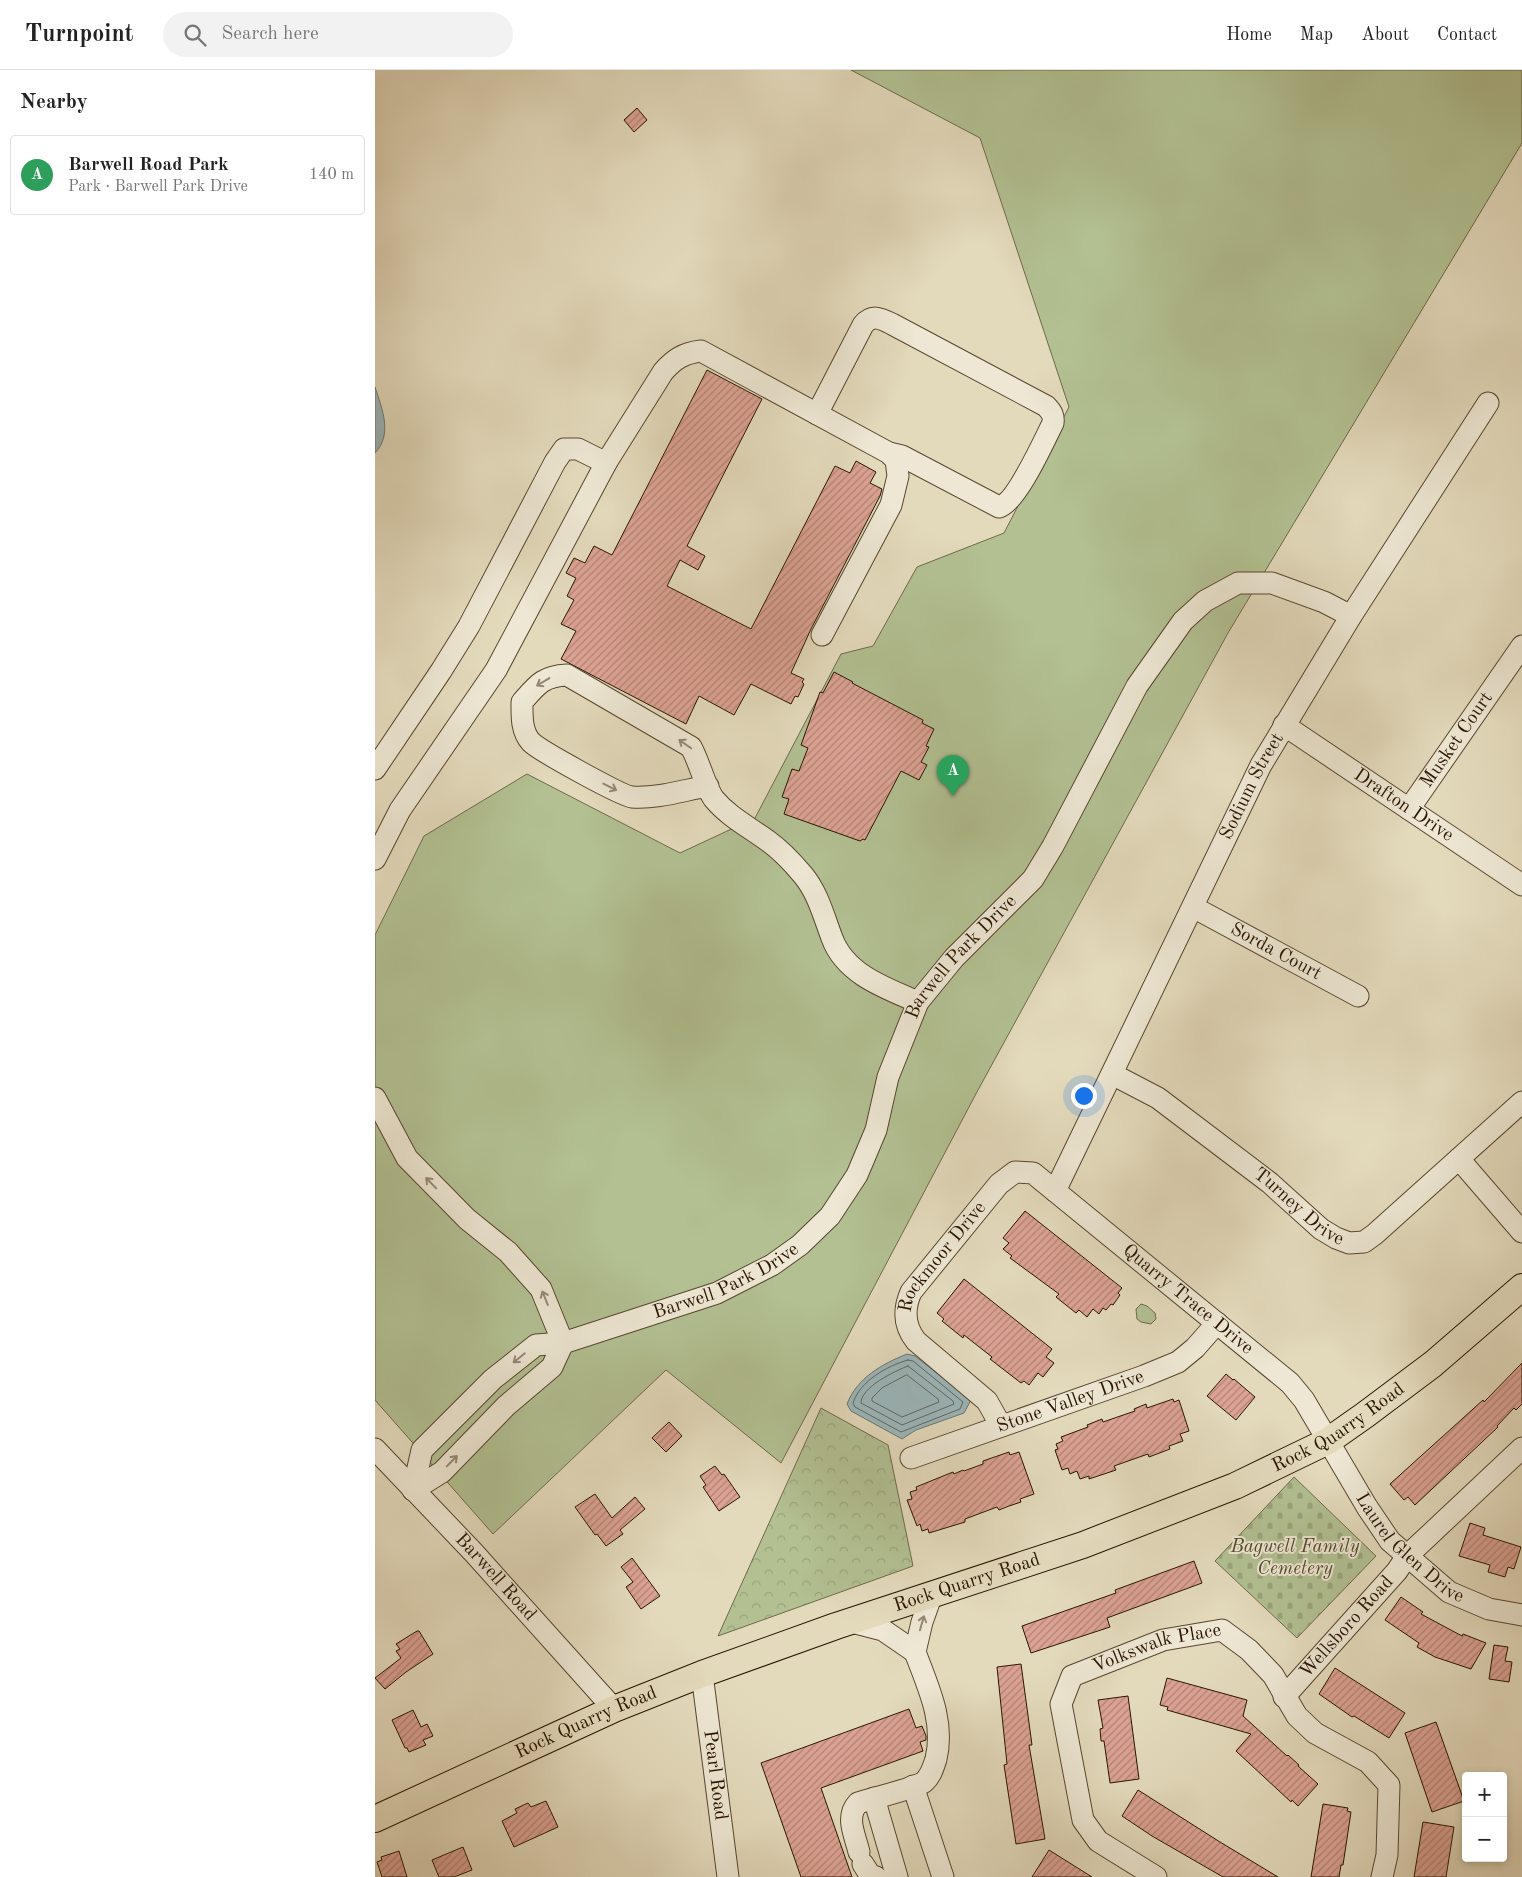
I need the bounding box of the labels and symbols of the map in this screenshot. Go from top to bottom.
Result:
one-way arrow [537,677,551,687]
street label: Musket Court [1417,689,1496,791]
street label: Sodium Street [1217,730,1287,843]
one-way arrow [678,739,692,749]
pin: A [937,755,969,796]
street label: Drafton Drive [1350,765,1457,845]
one-way arrow [602,783,617,792]
street label: Barwell Park Drive [903,892,1020,1022]
street label: Sorda Court [1227,919,1324,984]
your location [1071,1083,1097,1109]
street label: Turney Drive [1250,1164,1346,1249]
one-way arrow [425,1177,437,1190]
street label: Rockmoor Drive [896,1198,990,1314]
street label: Barwell Park Drive [651,1240,802,1323]
street label: Quarry Trace Drive [1119,1241,1257,1358]
one-way arrow [539,1291,549,1306]
one-way arrow [513,1353,526,1364]
street label: Stone Valley Drive [994,1367,1147,1437]
street label: Rock Quarry Road [1269,1379,1408,1476]
one-way arrow [446,1455,458,1468]
street label: Laurel Glen Drive [1352,1490,1466,1607]
street label: Barwell Road [451,1530,540,1625]
park label: Bagwell Family Cemetery [1230,1538,1360,1579]
street label: Rock Quarry Road [891,1550,1043,1616]
street label: Wellsboro Road [1296,1572,1397,1682]
one-way arrow [918,1615,928,1631]
street label: Volkswalk Place [1090,1621,1223,1676]
street label: Rock Quarry Road [512,1683,660,1763]
street label: Pearl Road [700,1729,730,1821]

